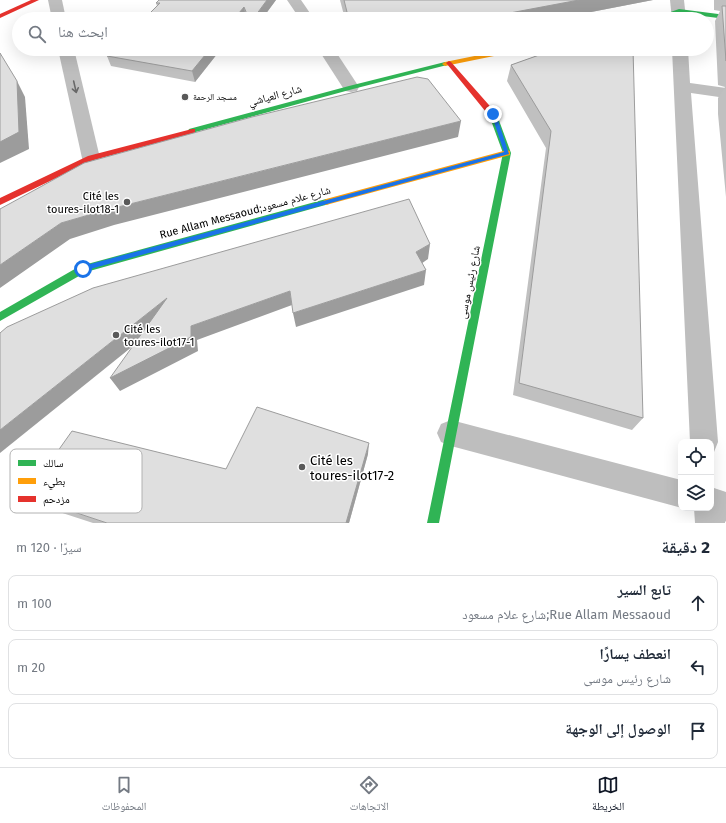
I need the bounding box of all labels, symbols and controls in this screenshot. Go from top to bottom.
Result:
search box [12,12,714,56]
icon: search [26,23,48,45]
text: ابحث هنا [58,23,108,41]
one-way arrow [71,80,79,93]
street label: شارع العياشي [247,82,304,111]
marker: مسجد الرحمة [180,92,190,102]
place label: مسجد الرحمة [193,92,237,102]
route end [484,105,502,123]
street label: Rue Allam Messaoud;شارع علام مسعود [158,183,332,242]
place label: Cité les toures-ilot18-1 [47,190,119,216]
marker: Cité les toures-ilot18-1 [122,197,132,207]
street label: شارع رئيس موسى [456,244,483,320]
route start [74,260,92,278]
place label: Cité les toures-ilot17-1 [124,323,195,349]
marker: Cité les toures-ilot17-1 [111,330,121,340]
map controls [678,439,714,511]
button: locate [678,439,714,475]
legend [10,449,142,513]
place label: Cité les toures-ilot17-2 [310,453,394,483]
text: سالك [43,457,63,470]
marker: Cité les toures-ilot17-2 [297,462,307,472]
text: بطيء [43,475,65,490]
button: layers [678,475,714,511]
text: مزدحم [43,493,70,507]
text: 2 دقيقة [661,537,710,558]
text: سيرًا · 120 m [16,540,82,555]
text: تابع السير [617,581,671,599]
icon: ahead [687,592,709,614]
text: 100 m [17,596,52,611]
text: Rue Allam Messaoud;شارع علام مسعود [462,607,671,622]
text: انعطف يسارًا [599,645,671,663]
icon: left [687,656,709,678]
text: 20 m [17,660,45,675]
text: شارع رئيس موسى [583,671,671,686]
text: الوصول إلى الوجهة [565,720,671,738]
icon: arrive [687,720,709,742]
tab: المحفوظات [102,774,146,817]
tab: الاتجاهات [350,774,389,817]
tab: الخريطة [592,774,624,817]

